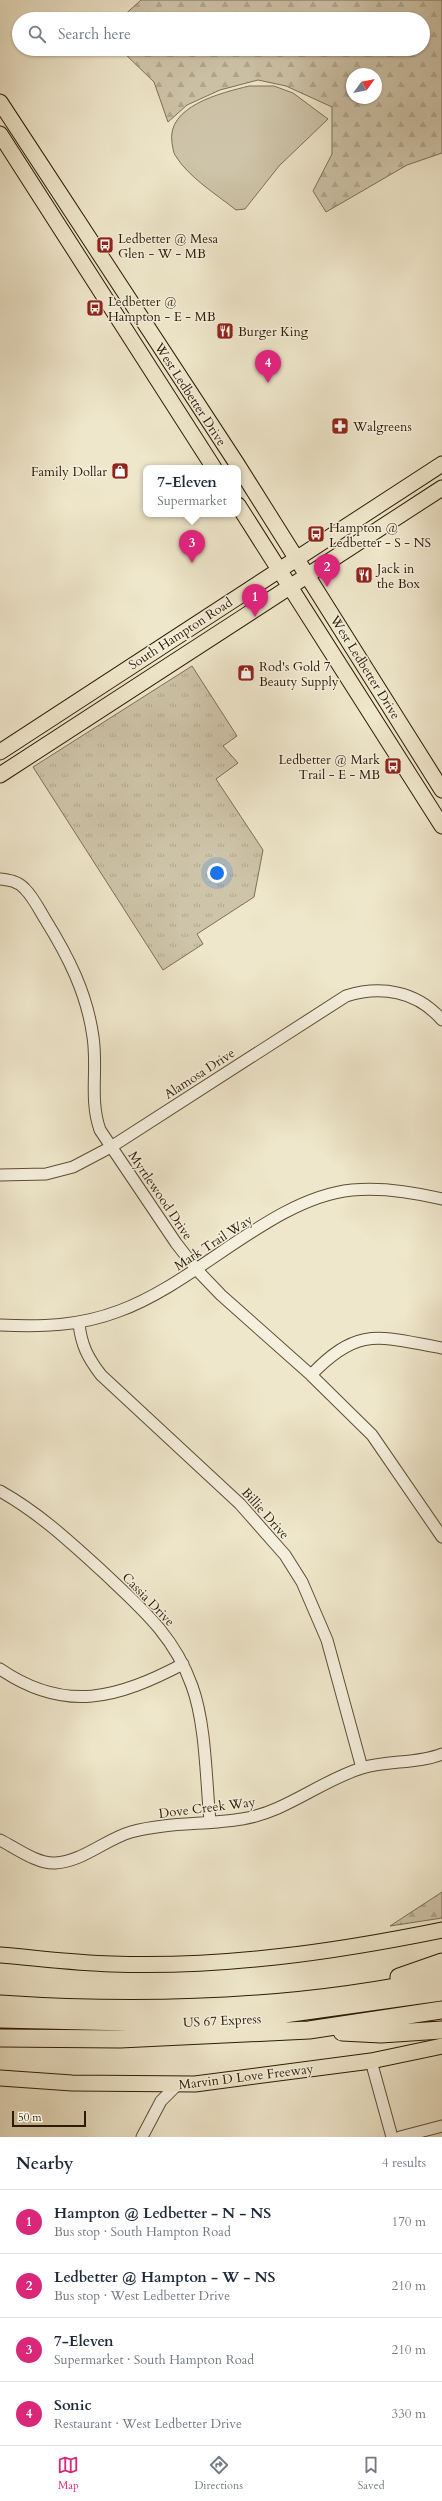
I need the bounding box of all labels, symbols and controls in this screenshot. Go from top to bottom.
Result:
search box [12,12,430,56]
icon: search [26,23,48,45]
text: Search here [58,24,131,44]
north arrow [346,68,382,104]
place label: Ledbetter @ Mesa Glen - W - MB [118,230,219,263]
bus stop icon: Ledbetter @ Mesa Glen - W - MB [95,235,115,255]
place label: Ledbetter @ Hampton - E - MB [108,293,216,326]
bus stop icon: Ledbetter @ Hampton - E - MB [85,298,105,318]
restaurant icon: Burger King [215,321,235,341]
place label: Burger King [238,323,309,341]
street label: West Ledbetter Drive [150,339,230,450]
pin: 4 [255,350,281,383]
pharmacy icon: Walgreens [330,416,350,436]
place label: Walgreens [352,418,412,436]
shop icon: Family Dollar [110,461,130,481]
place label: Family Dollar [31,463,107,481]
popup [143,465,241,517]
text: 7-Eleven [157,472,217,492]
text: Supermarket [157,492,227,510]
place label: Hampton @ Ledbetter - S - NS [329,519,431,552]
bus stop icon: Hampton @ Ledbetter - S - NS [306,524,326,544]
pin: 3 [179,530,205,563]
pin: 2 [314,554,340,587]
place label: Jack in the Box [375,560,420,593]
restaurant icon: Jack in the Box [354,565,374,585]
pin: 1 [242,584,268,617]
street label: South Hampton Road [125,593,236,674]
street label: West Ledbetter Drive [325,611,405,723]
place label: Rod's Gold 7 Beauty Supply [259,658,339,691]
shop icon: Rod's Gold 7 Beauty Supply [236,663,256,683]
place label: Ledbetter @ Mark Trail - E - MB [278,751,380,784]
bus stop icon: Ledbetter @ Mark Trail - E - MB [383,756,403,776]
your location [207,863,227,883]
street label: Alamosa Drive [161,1044,239,1103]
street label: Myrtlewood Drive [124,1148,197,1244]
street label: Mark Trail Way [171,1211,256,1275]
street label: Billie Drive [237,1484,293,1543]
street label: Cassia Drive [118,1569,179,1631]
street label: Dove Creek Way [158,1793,257,1823]
street label: US 67 Express [183,2010,262,2032]
street label: Marvin D Love Freeway [178,2060,315,2094]
scale bar [12,2109,86,2128]
text: 50 m [18,2110,42,2125]
text: Nearby [16,2152,73,2175]
text: 4 results [382,2154,426,2172]
text: Hampton @ Ledbetter - N - NS [54,2203,271,2223]
text: 1 [26,2213,32,2231]
text: 170 m [392,2213,426,2231]
text: Bus stop · South Hampton Road [54,2223,231,2241]
text: Ledbetter @ Hampton - W - NS [54,2267,275,2287]
text: 2 [26,2277,32,2295]
text: 210 m [392,2277,426,2295]
text: Bus stop · West Ledbetter Drive [54,2287,230,2305]
text: 7-Eleven [54,2331,114,2351]
text: 3 [26,2341,32,2359]
text: 210 m [392,2341,426,2359]
text: Supermarket · South Hampton Road [54,2351,254,2369]
text: Sonic [54,2395,92,2415]
text: 4 [26,2405,32,2423]
text: 330 m [392,2405,426,2423]
text: Restaurant · West Ledbetter Drive [54,2415,242,2433]
tab: Map [57,2454,79,2493]
tab: Directions [194,2454,243,2493]
tab: Saved [358,2454,385,2493]

